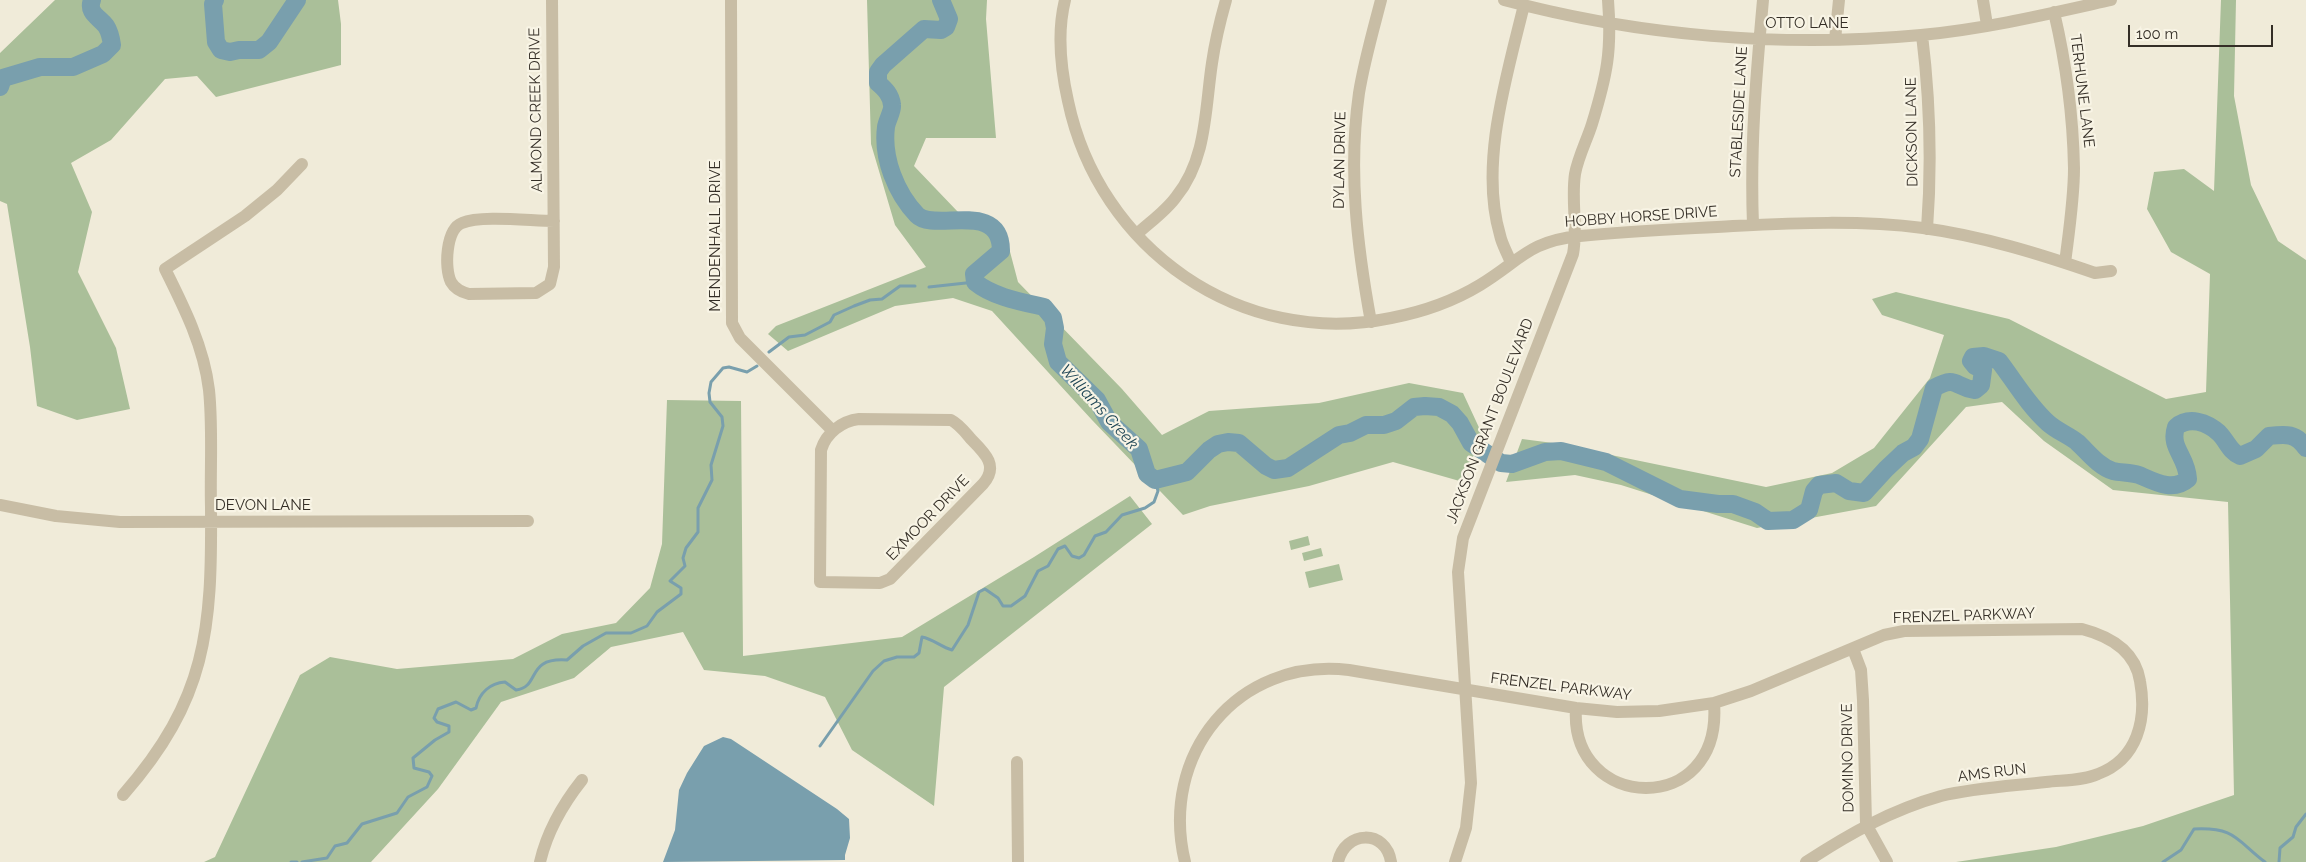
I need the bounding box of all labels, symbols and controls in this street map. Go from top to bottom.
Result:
street label: OTTO LANE [1765,14,1849,32]
scale bar [2131,15,2276,47]
text: 100 m [2136,25,2178,43]
street label: ALMOND CREEK DRIVE [526,27,546,193]
street label: TERHUNE LANE [2066,33,2098,149]
street label: STABLESIDE LANE [1727,46,1751,178]
street label: DICKSON LANE [1902,77,1922,187]
street label: DYLAN DRIVE [1330,111,1350,209]
street label: MENDENHALL DRIVE [706,160,724,312]
street label: HOBBY HORSE DRIVE [1564,203,1718,231]
street label: JACKSON GRANT BOULEVARD [1443,316,1537,526]
water label: Williams Creek [1056,361,1142,453]
street label: EXMOOR DRIVE [883,472,973,564]
street label: DEVON LANE [215,496,311,514]
street label: FRENZEL PARKWAY [1893,605,2035,627]
street label: FRENZEL PARKWAY [1489,669,1633,705]
street label: DOMINO DRIVE [1838,703,1858,813]
street label: AMS RUN [1957,760,2027,786]

